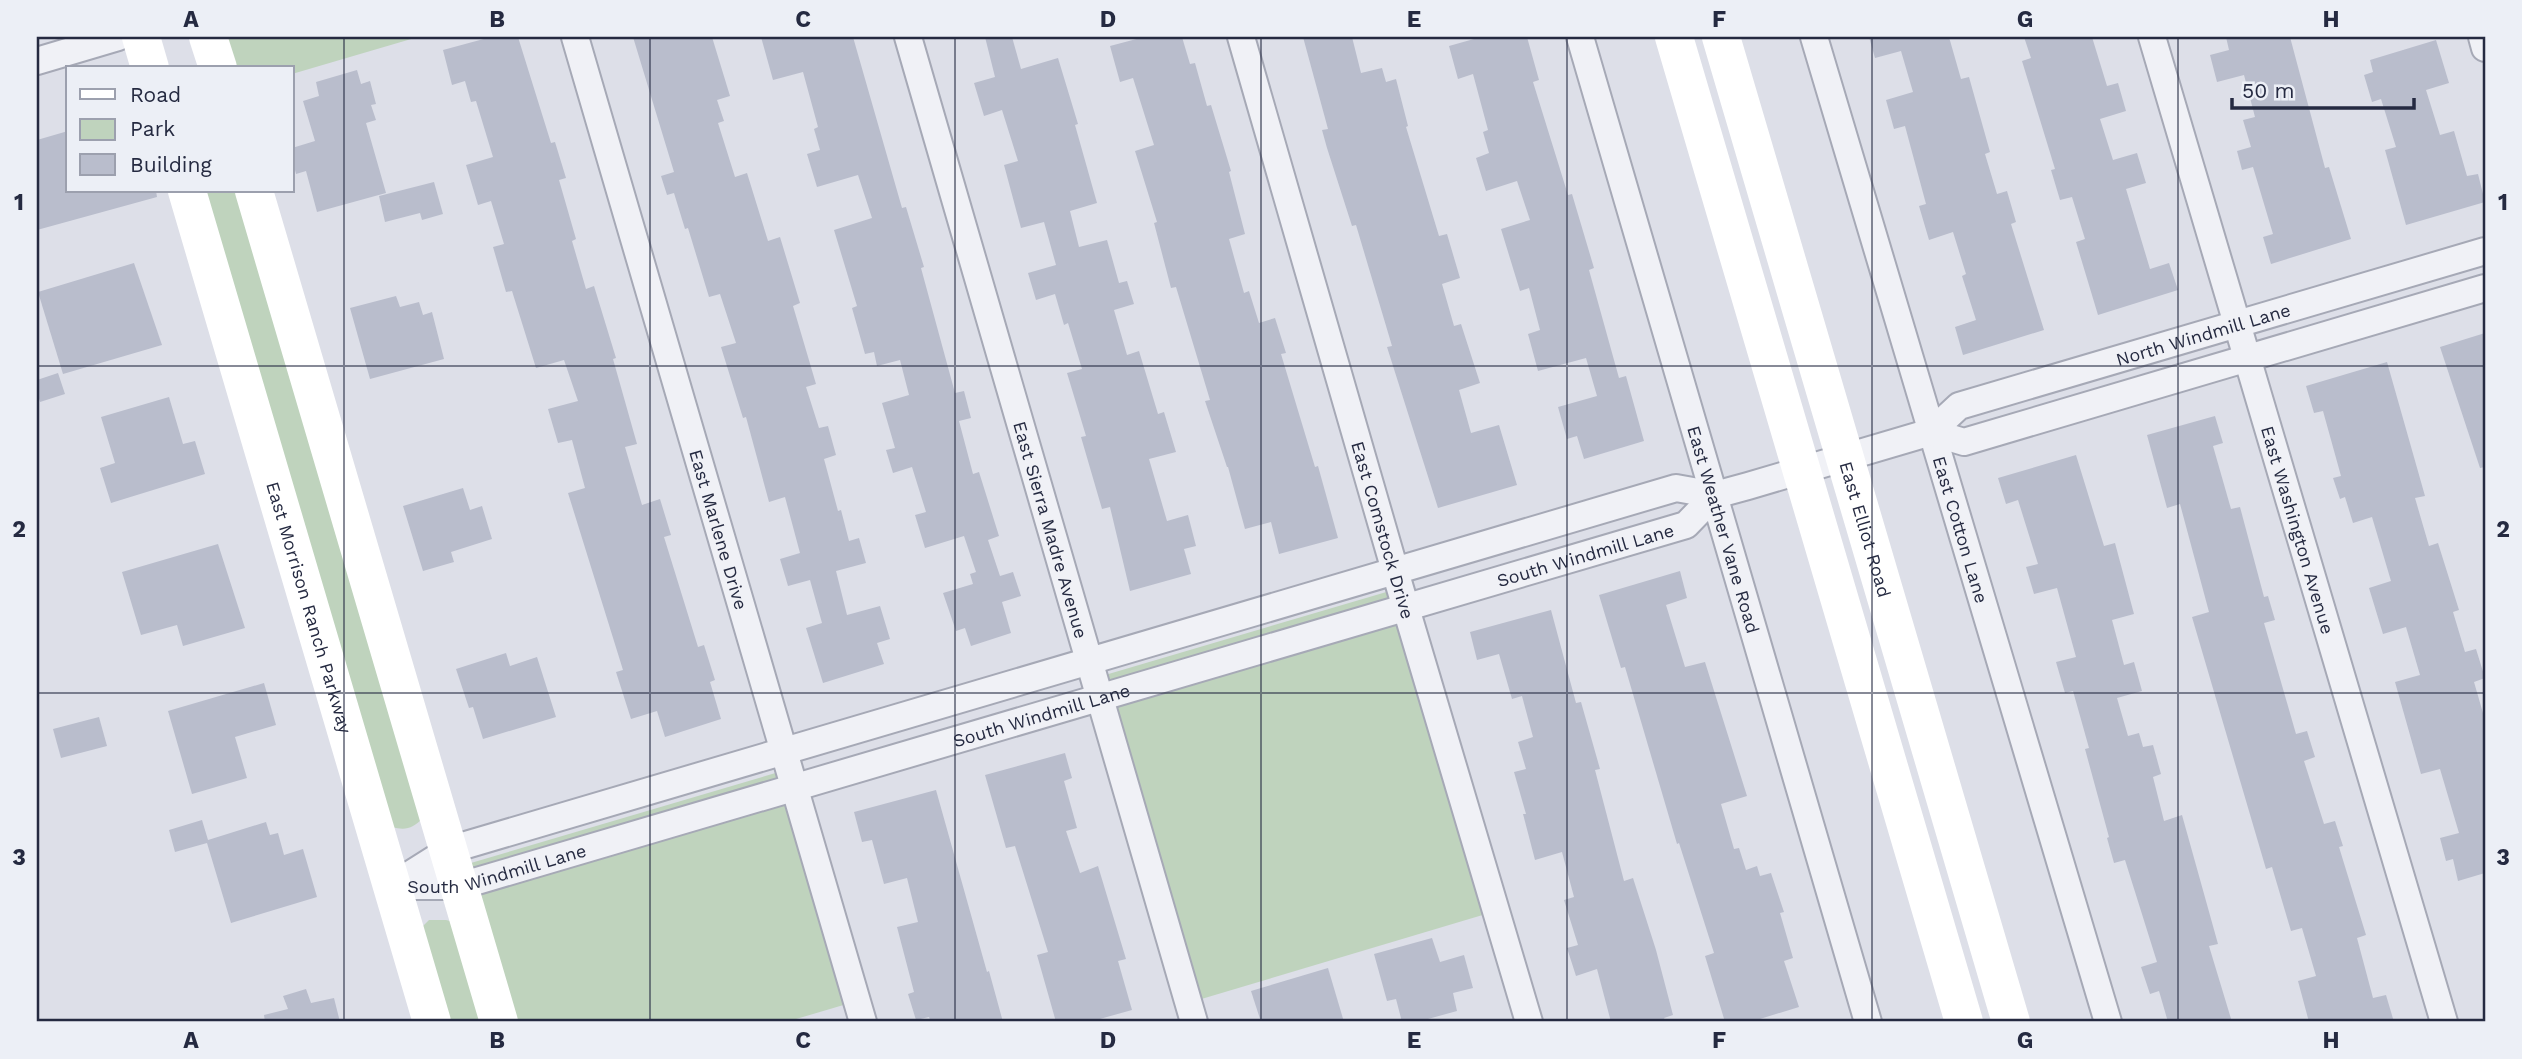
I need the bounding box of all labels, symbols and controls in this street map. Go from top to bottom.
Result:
text: A [183,6,199,33]
text: B [489,6,505,33]
text: C [795,6,811,33]
text: D [1100,6,1116,33]
text: E [1407,6,1421,33]
text: F [1712,6,1726,33]
text: G [2017,6,2033,33]
text: H [2322,6,2340,33]
legend [66,66,294,192]
scale bar [2232,66,2414,110]
text: 50 m [2242,78,2294,103]
text: Road [130,82,181,107]
text: Park [130,116,175,141]
text: Building [130,152,212,177]
text: 1 [14,189,24,216]
text: 1 [2498,189,2508,216]
street label: North Windmill Lane [2113,298,2293,370]
street label: East Sierra Madre Avenue [1010,419,1093,641]
street label: East Weather Vane Road [1684,423,1764,636]
street label: East Washington Avenue [2257,423,2339,636]
street label: East Comstock Drive [1348,439,1419,621]
street label: East Marlene Drive [686,447,752,612]
street label: East Cotton Lane [1929,453,1993,606]
street label: East Elliot Road [1836,459,1896,599]
street label: East Morrison Ranch Parkway [263,479,357,736]
text: 2 [12,516,26,543]
text: 2 [2496,516,2510,543]
street label: South Windmill Lane [1494,519,1676,591]
street label: South Windmill Lane [950,679,1132,751]
street label: South Windmill Lane [407,839,588,897]
text: 3 [12,844,26,871]
text: 3 [2496,844,2510,871]
text: A [183,1027,199,1054]
text: B [489,1027,505,1054]
text: C [795,1027,811,1054]
text: D [1100,1027,1116,1054]
text: E [1407,1027,1421,1054]
text: F [1712,1027,1726,1054]
text: G [2017,1027,2033,1054]
text: H [2322,1027,2340,1054]

